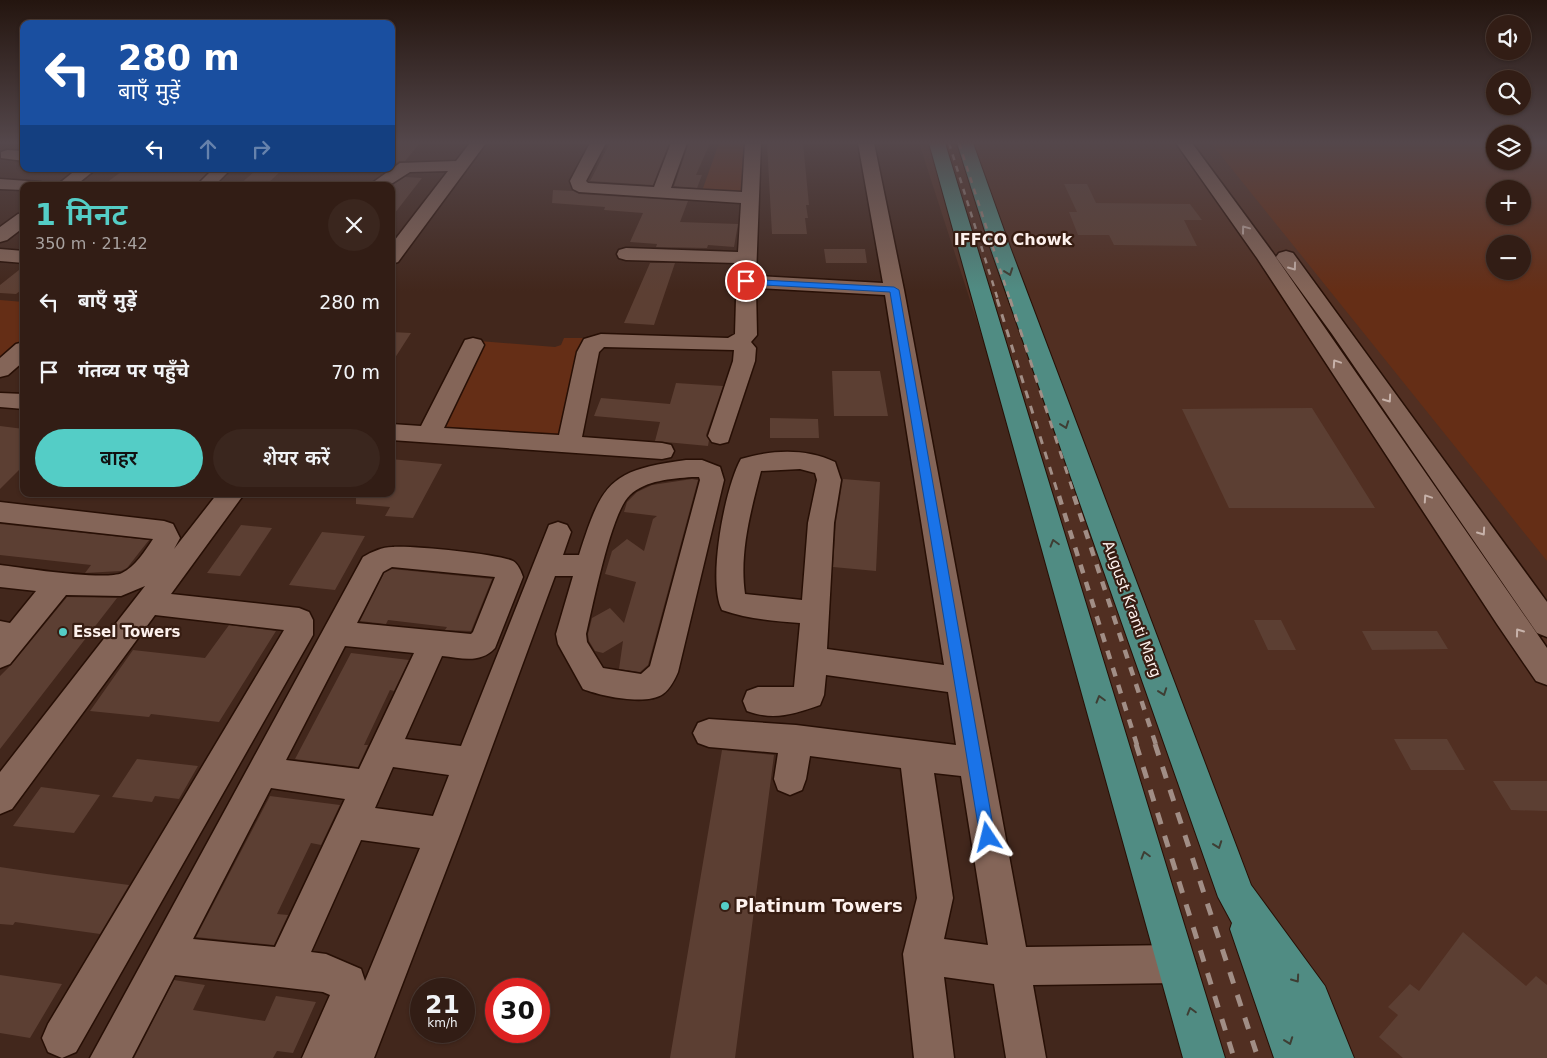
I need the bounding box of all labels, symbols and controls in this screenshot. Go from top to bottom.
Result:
map controls [1486,15,1531,280]
button: sound [1486,15,1531,60]
text: 280 m [118,38,240,78]
icon: left [35,40,100,105]
button: search [1486,70,1531,115]
text: बाएँ मुड़ें [118,79,180,104]
button: layers [1486,125,1531,170]
icon: left [141,135,169,163]
icon: ahead [194,135,222,163]
icon: right [247,135,275,163]
button: + [1486,180,1531,225]
text: 1 मिनट [35,197,127,232]
button: close [328,199,380,251]
one-way arrow [1242,225,1251,235]
district label: IFFCO Chowk [954,230,1072,249]
text: 350 m · 21:42 [35,234,148,253]
button: − [1486,235,1531,280]
pin [725,260,767,302]
one-way arrow [1287,261,1296,271]
icon: arrive [732,267,760,295]
one-way arrow [1003,267,1013,276]
icon: left [35,288,63,316]
text: बाएँ मुड़ें [78,289,137,311]
text: 280 m [319,291,380,313]
icon: arrive [35,358,63,386]
text: गंतव्य पर पहुँचे [78,359,189,381]
one-way arrow [1333,360,1342,369]
text: 70 m [331,361,380,383]
one-way arrow [1382,393,1391,403]
one-way arrow [1059,420,1069,428]
button: बाहर [35,429,203,487]
button: शेयर करें [213,429,380,487]
one-way arrow [1424,494,1433,504]
one-way arrow [1476,526,1485,536]
street label: August Kranti Marg [1099,538,1165,680]
one-way arrow [1050,540,1060,548]
place label: Essel Towers [73,623,181,641]
marker: Essel Towers [57,626,69,638]
one-way arrow [1516,628,1525,638]
one-way arrow [1157,687,1167,696]
one-way arrow [1095,696,1105,704]
position arrow [961,810,1013,862]
one-way arrow [1212,840,1222,849]
one-way arrow [1141,852,1151,860]
place label: Platinum Towers [735,895,903,916]
marker: Platinum Towers [719,900,731,912]
one-way arrow [1290,973,1299,983]
speed limit sign: 30 [485,978,550,1043]
text: 21 [425,990,460,1019]
one-way arrow [1186,1008,1196,1016]
text: km/h [427,1016,458,1030]
one-way arrow [1283,1037,1293,1045]

